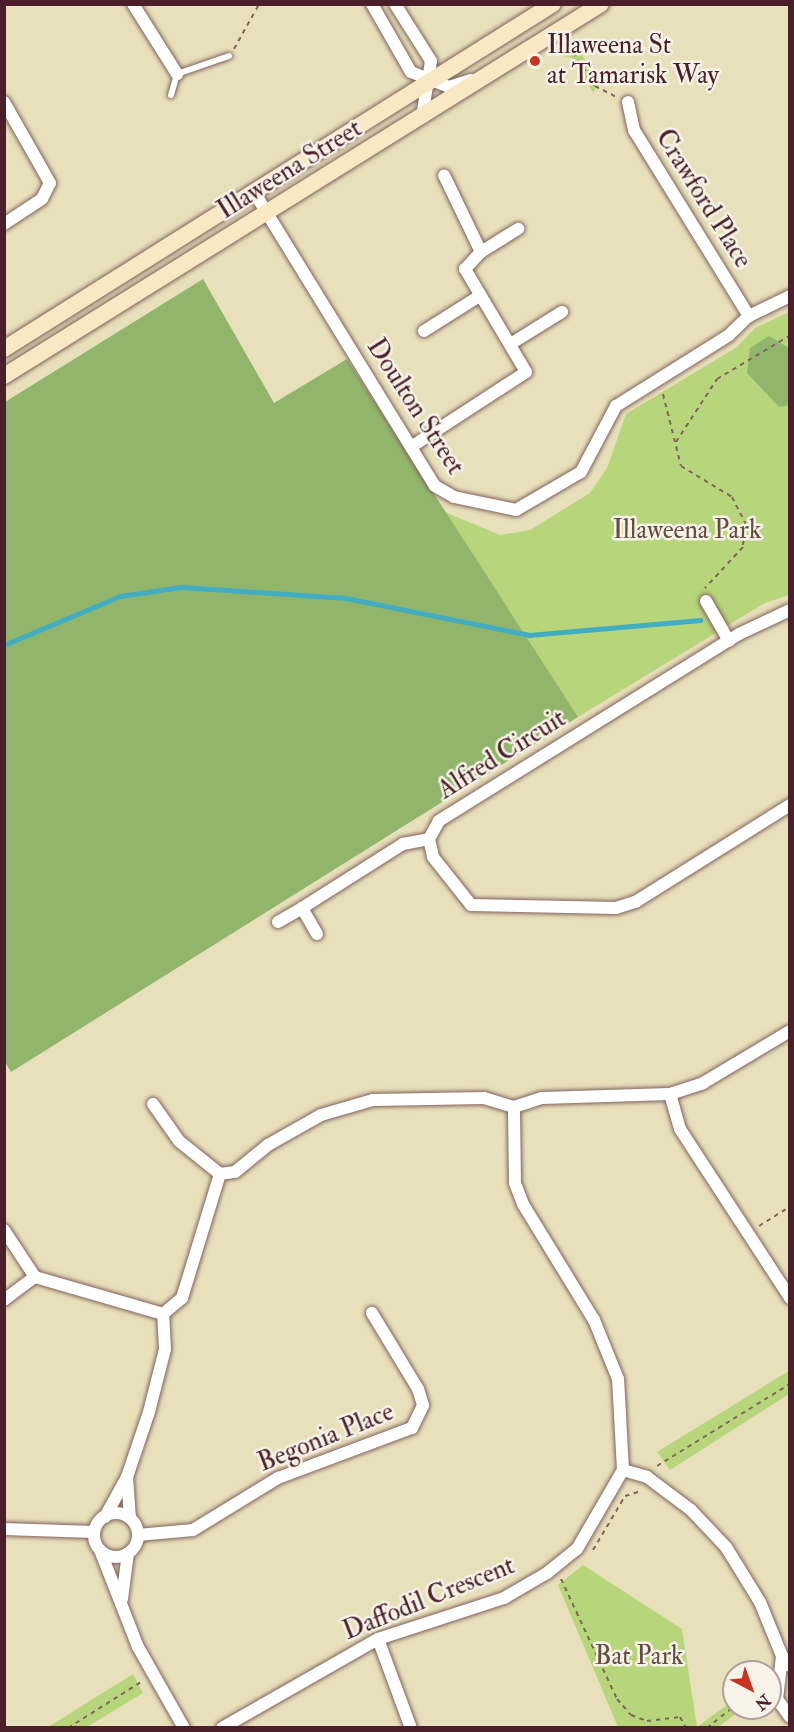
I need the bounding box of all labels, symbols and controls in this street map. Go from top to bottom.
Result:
place label: Illaweena St at Tamarisk Way [547,30,719,92]
marker: Illaweena St at Tamarisk Way [528,54,542,68]
street label: Illaweena Street [212,113,368,227]
street label: Crawford Place [648,124,758,274]
street label: Doulton Street [359,333,471,481]
park label: Illaweena Park [613,515,761,547]
street label: Alfred Circuit [432,703,572,807]
street label: Begonia Place [254,1397,398,1479]
street label: Daffodil Crescent [339,1550,519,1648]
park label: Bat Park [595,1641,683,1673]
north arrow [722,1660,782,1720]
text: N [751,1690,774,1714]

